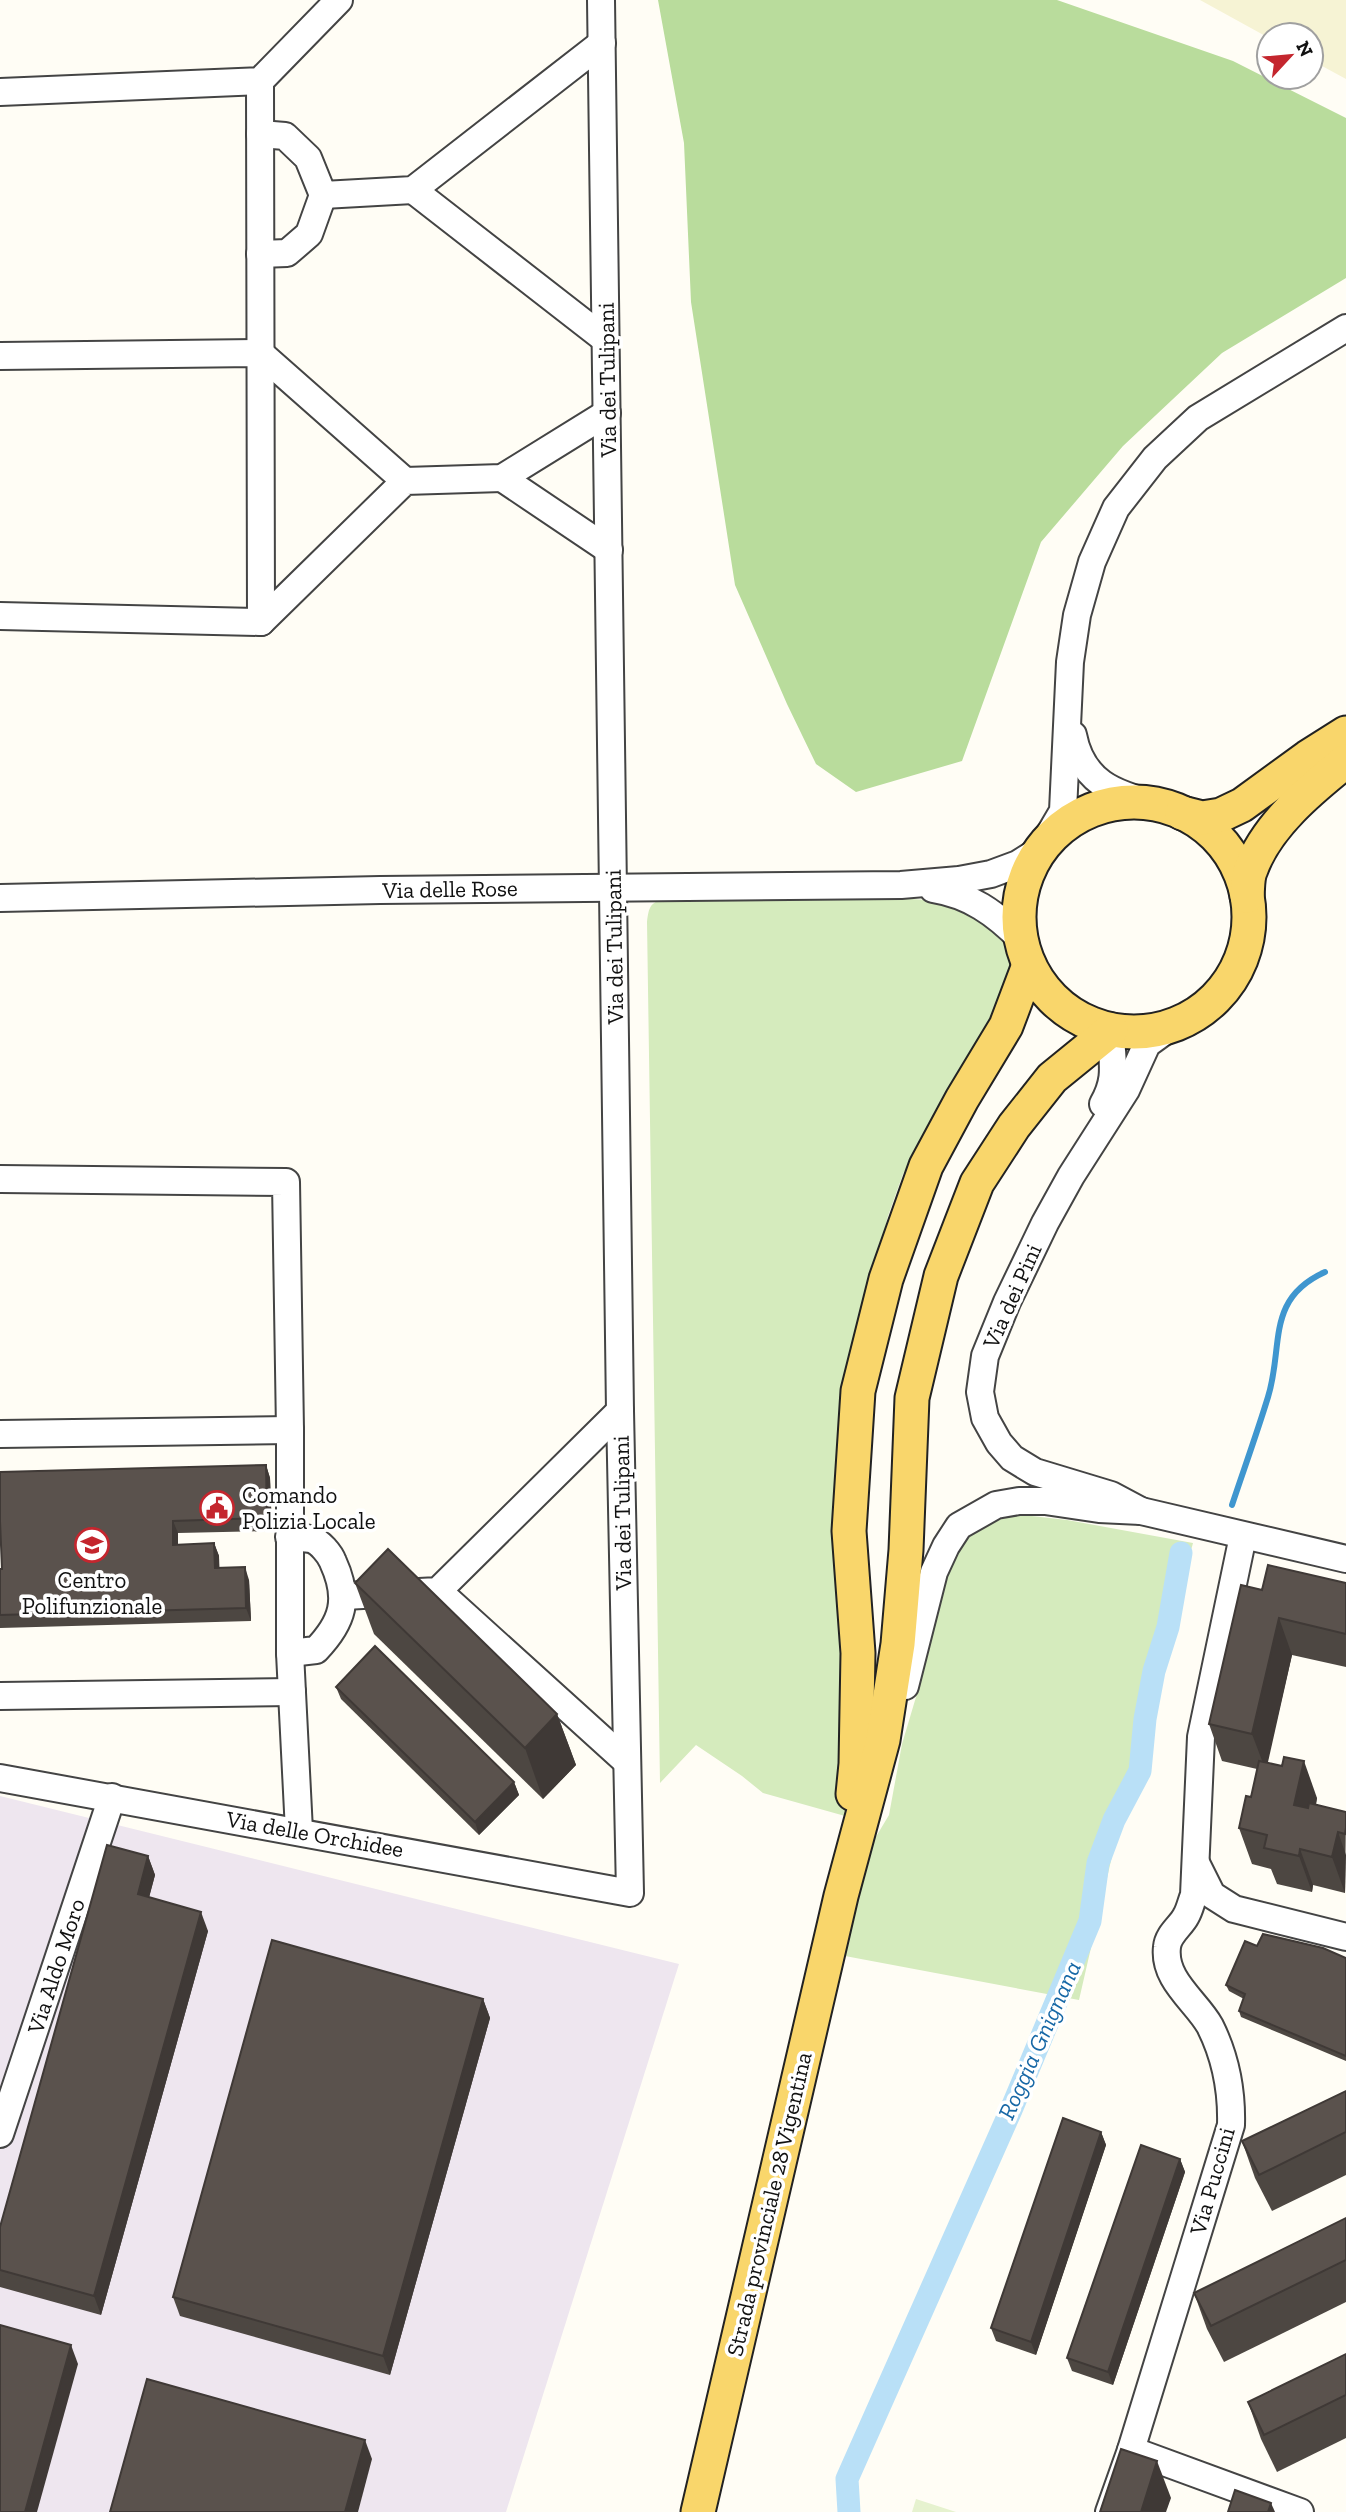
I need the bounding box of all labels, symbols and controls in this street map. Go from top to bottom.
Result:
north arrow [1255,21,1325,91]
text: N [1291,37,1318,60]
street label: Via dei Tulipani [592,302,622,459]
street label: Via dei Tulipani [599,869,629,1026]
street label: Via delle Rose [381,874,518,904]
street label: Via dei Pini [976,1239,1047,1354]
street label: Via dei Tulipani [607,1435,637,1592]
place label: Comando Polizia Locale [242,1481,376,1535]
public building icon: Comando Polizia Locale [198,1489,236,1527]
school or university icon: Centro Polifunzionale [73,1526,111,1564]
place label: Centro Polifunzionale [22,1566,162,1620]
street label: Via delle Orchidee [223,1804,406,1863]
street label: Via Aldo Moro [21,1895,91,2038]
water label: Roggia Gnignana [991,1956,1087,2124]
street label: Strada provinciale 28 Vigentina [720,2049,818,2359]
street label: Via Puccini [1183,2124,1241,2239]

